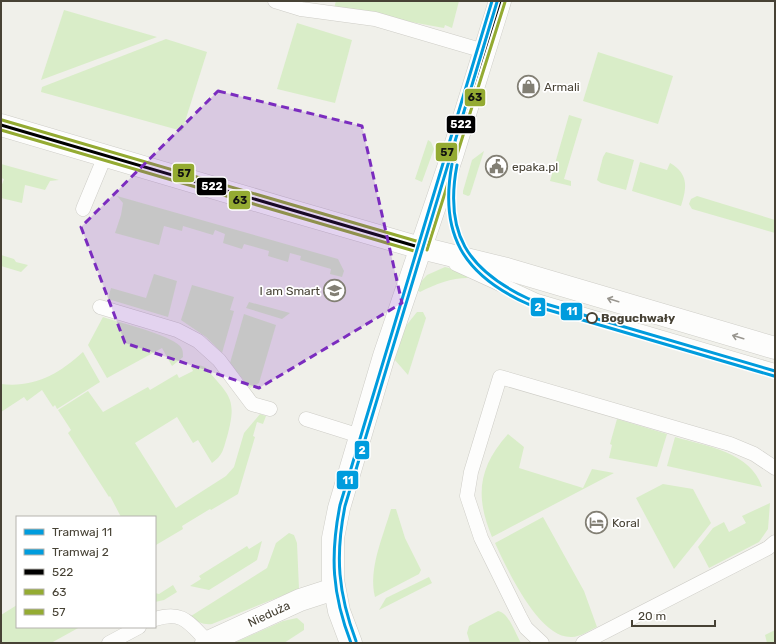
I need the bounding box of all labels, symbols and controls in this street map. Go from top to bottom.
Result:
shop icon: Armali [516,74,542,100]
place label: Armali [544,80,580,94]
line badge: 63 [464,88,486,107]
text: 63 [468,91,482,104]
line badge: 522 [446,115,476,134]
text: 522 [450,118,472,131]
line badge: 57 [435,142,458,162]
text: 57 [440,146,454,159]
public building icon: epaka.pl [484,154,510,180]
place label: epaka.pl [512,160,558,174]
line badge: 57 [172,163,195,183]
text: 57 [177,167,191,180]
line badge: 522 [196,177,227,196]
text: 522 [201,180,223,193]
line badge: 63 [228,190,251,210]
text: 63 [233,194,247,207]
school or university icon: I am Smart [322,278,348,304]
place label: I am Smart [260,284,320,298]
one-way arrow [607,296,620,303]
line badge: 2 [530,297,546,317]
text: 2 [534,301,542,314]
line badge: 11 [560,302,583,321]
text: 11 [567,305,577,318]
place label: Boguchwały [601,311,675,325]
marker: Boguchwały [586,312,598,324]
one-way arrow [731,333,744,340]
line badge: 2 [354,440,370,460]
text: 2 [358,444,366,457]
line badge: 11 [336,470,359,490]
text: 11 [343,474,353,487]
hotel icon: Koral [584,510,610,536]
legend [16,516,156,628]
place label: Koral [612,516,640,530]
text: Tramwaj 11 [52,525,112,539]
text: Tramwaj 2 [52,545,109,559]
text: 522 [52,565,73,579]
text: 63 [52,585,66,599]
street label: Nieduża [246,598,292,630]
scale bar [632,602,715,628]
text: 57 [52,605,65,619]
text: 20 m [638,609,666,623]

